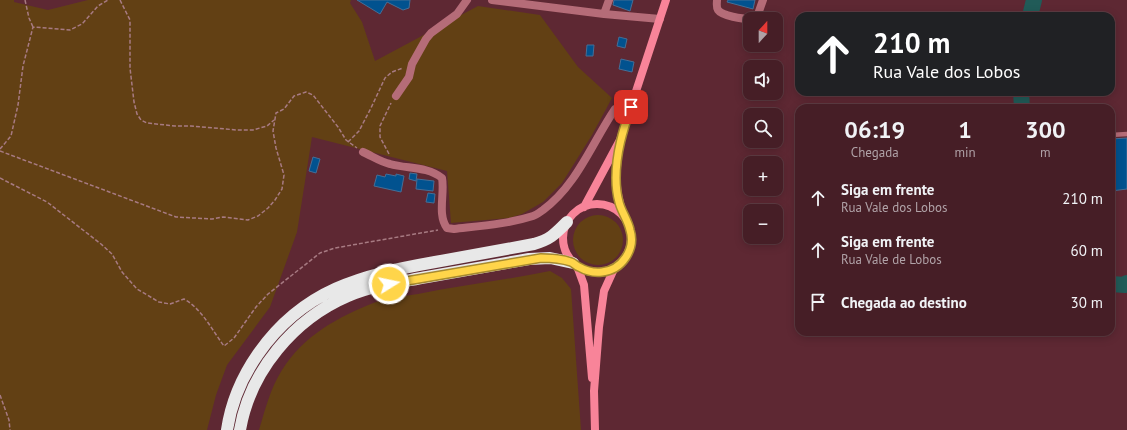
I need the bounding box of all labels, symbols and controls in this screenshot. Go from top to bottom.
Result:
north arrow [743,12,783,52]
map controls [743,12,783,244]
text: 210 m [873,24,950,61]
icon: ahead [807,28,859,80]
button: sound [743,60,783,100]
text: Rua Vale dos Lobos [873,60,1020,83]
pin [614,90,648,124]
icon: arrive [620,96,642,118]
button: search [743,108,783,148]
text: 06:19 [844,114,905,145]
text: 1 [958,114,972,145]
text: 300 [1025,114,1066,145]
text: Chegada [851,144,899,161]
text: min [954,144,976,161]
text: m [1040,144,1051,161]
button: + [743,156,783,196]
text: Siga em frente [841,180,934,199]
icon: ahead [807,187,829,209]
text: 210 m [1062,189,1103,208]
text: Rua Vale dos Lobos [841,199,947,216]
button: − [743,204,783,244]
text: Siga em frente [841,232,934,251]
icon: ahead [807,239,829,261]
text: 60 m [1070,241,1103,260]
text: Rua Vale de Lobos [841,251,942,268]
position arrow [368,263,410,305]
icon: arrive [807,291,829,313]
text: Chegada ao destino [841,293,967,312]
text: 30 m [1070,293,1103,312]

